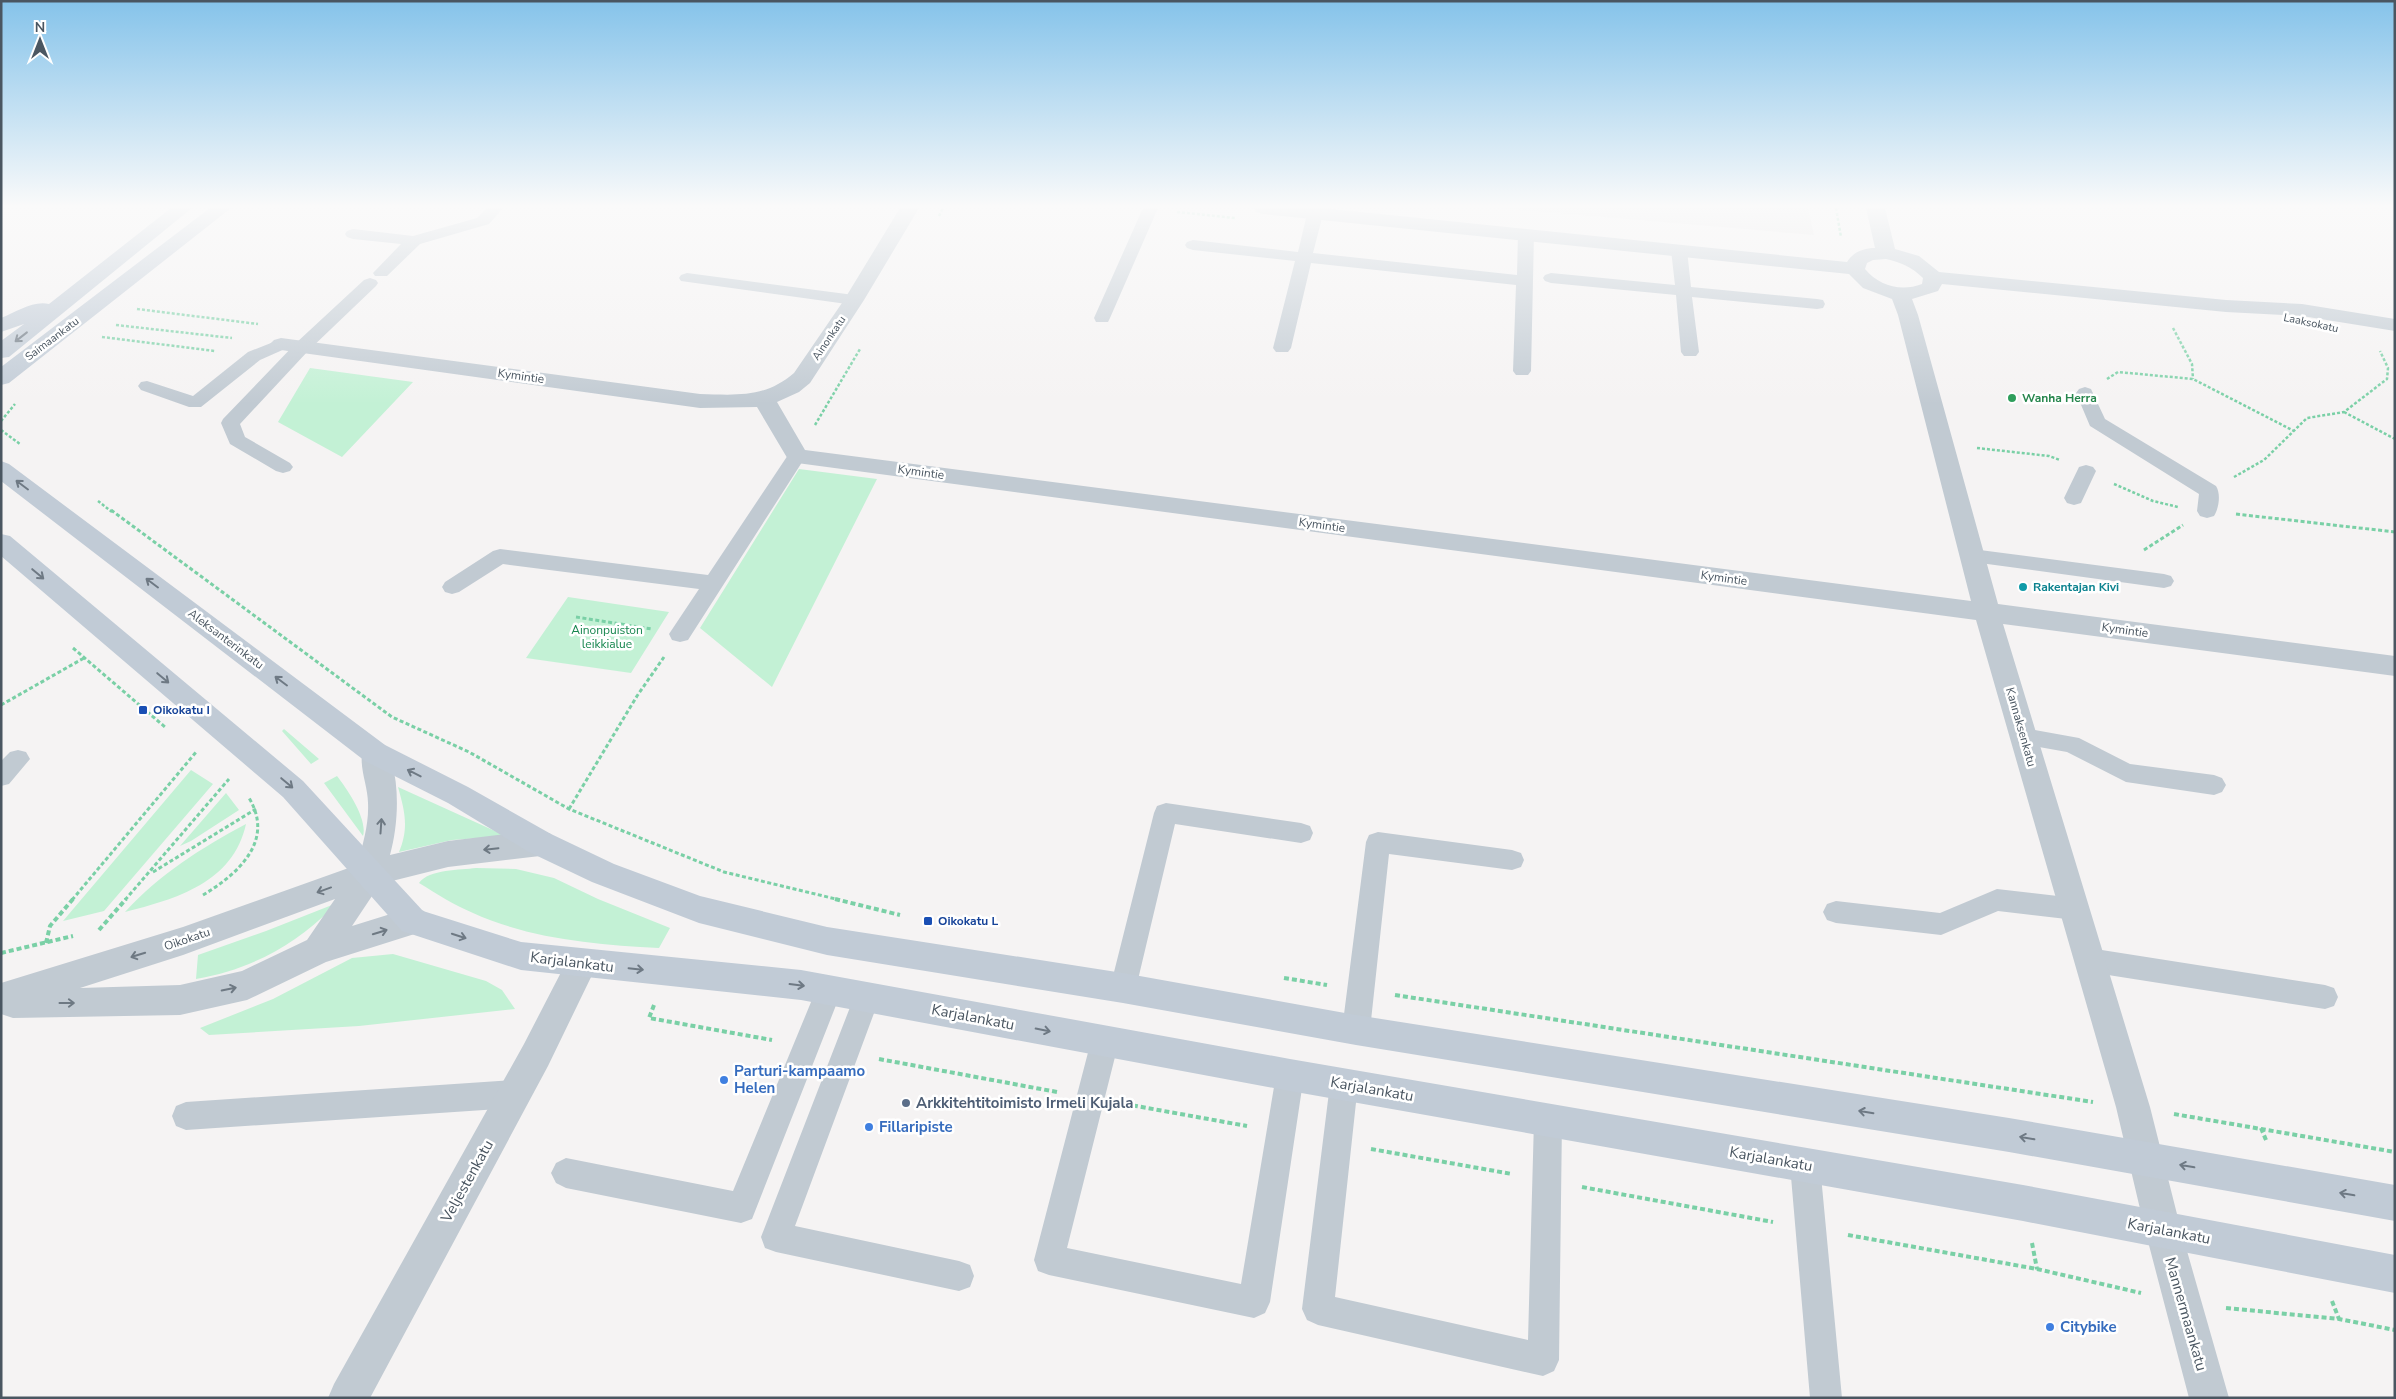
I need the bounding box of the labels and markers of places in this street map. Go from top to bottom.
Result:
place label: Wanha Herra [2022,390,2097,406]
marker: Wanha Herra [2006,392,2018,404]
place label: Rakentajan Kivi [2033,579,2119,595]
marker: Rakentajan Kivi [2017,581,2029,593]
place label: Oikokatu I [153,702,210,718]
marker: Oikokatu I [137,704,149,716]
place label: Oikokatu L [938,913,998,929]
marker: Oikokatu L [922,915,934,927]
place label: Parturi-kampaamo Helen [734,1061,865,1098]
marker: Parturi-kampaamo Helen [718,1074,730,1086]
place label: Arkkitehtitoimisto Irmeli Kujala [916,1093,1134,1113]
marker: Arkkitehtitoimisto Irmeli Kujala [900,1097,912,1109]
place label: Fillaripiste [879,1117,953,1137]
marker: Fillaripiste [863,1121,875,1133]
place label: Citybike [2060,1317,2117,1337]
marker: Citybike [2044,1321,2056,1333]

